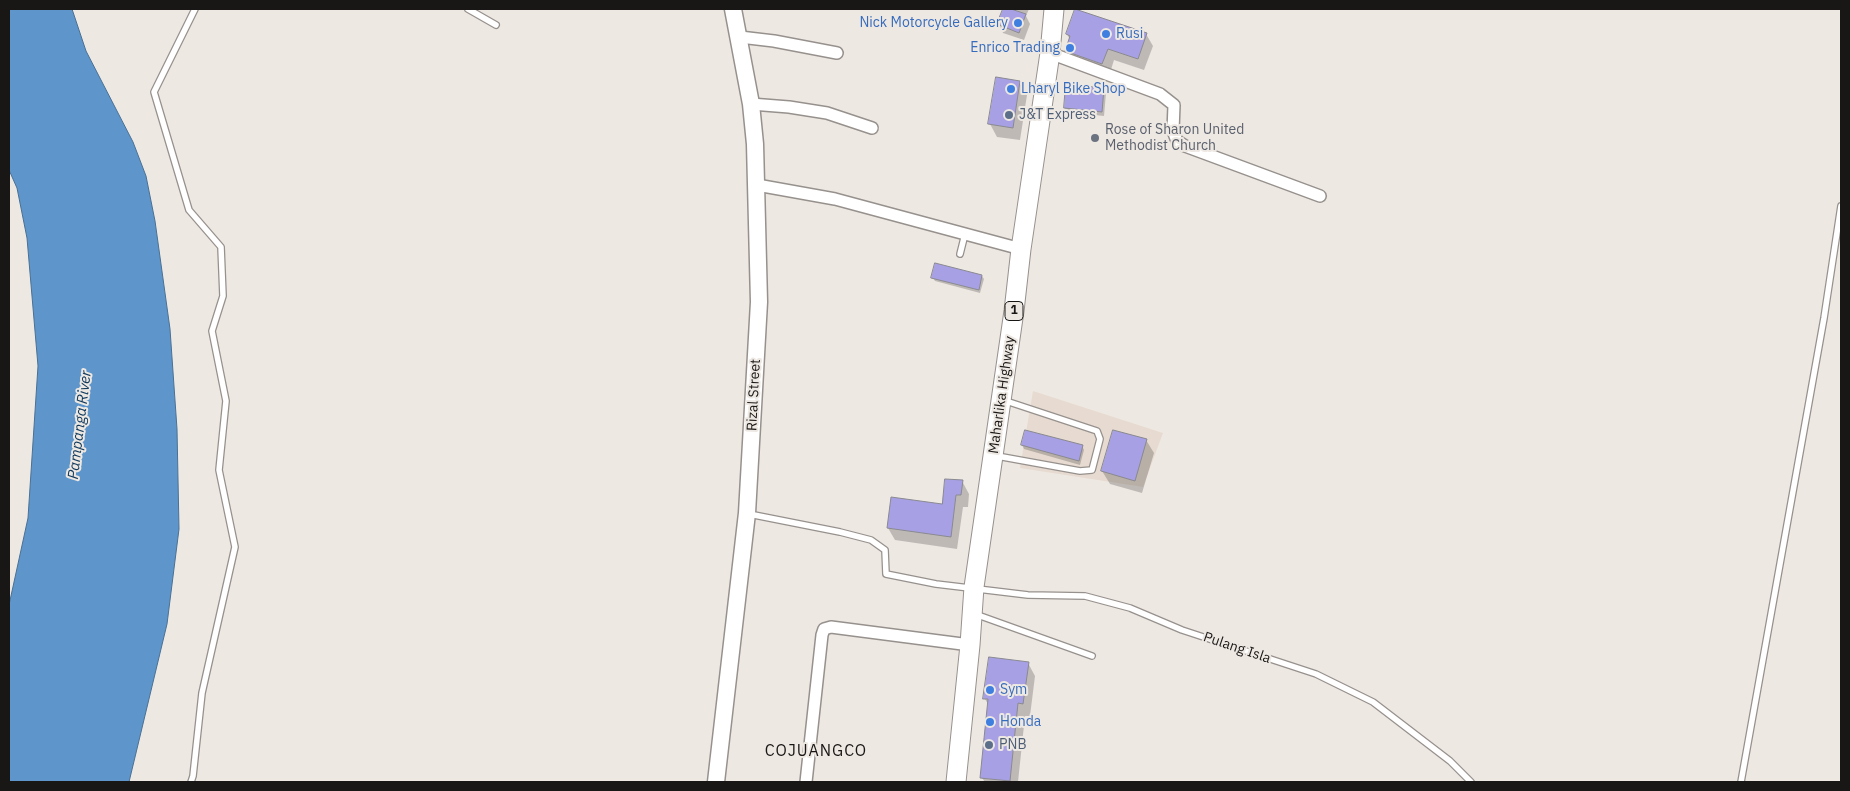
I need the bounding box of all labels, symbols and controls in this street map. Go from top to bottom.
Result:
place label: Nick Motorcycle Gallery [859,15,1008,31]
marker: Nick Motorcycle Gallery [1012,17,1024,29]
place label: Rusi [1116,26,1143,42]
marker: Rusi [1100,28,1112,40]
place label: Enrico Trading [970,40,1060,56]
marker: Enrico Trading [1064,42,1076,54]
place label: Lharyl Bike Shop [1021,81,1126,97]
marker: Lharyl Bike Shop [1005,83,1017,95]
place label: J&T Express [1019,107,1096,123]
marker: J&T Express [1003,109,1015,121]
place label: Rose of Sharon United Methodist Church [1105,122,1244,154]
marker: Rose of Sharon United Methodist Church [1089,132,1101,144]
road number: 1 [1005,302,1023,321]
street label: Maharlika Highway [985,335,1019,455]
street label: Rizal Street [744,359,764,431]
water label: Pampanga River [64,370,96,480]
street label: Pulang Isla [1201,629,1273,667]
place label: Sym [1000,682,1027,698]
marker: Sym [984,684,996,696]
place label: Honda [1000,714,1041,730]
marker: Honda [984,716,996,728]
place label: PNB [999,737,1027,753]
marker: PNB [983,739,995,751]
district label: COJUANGCO [764,741,868,761]

